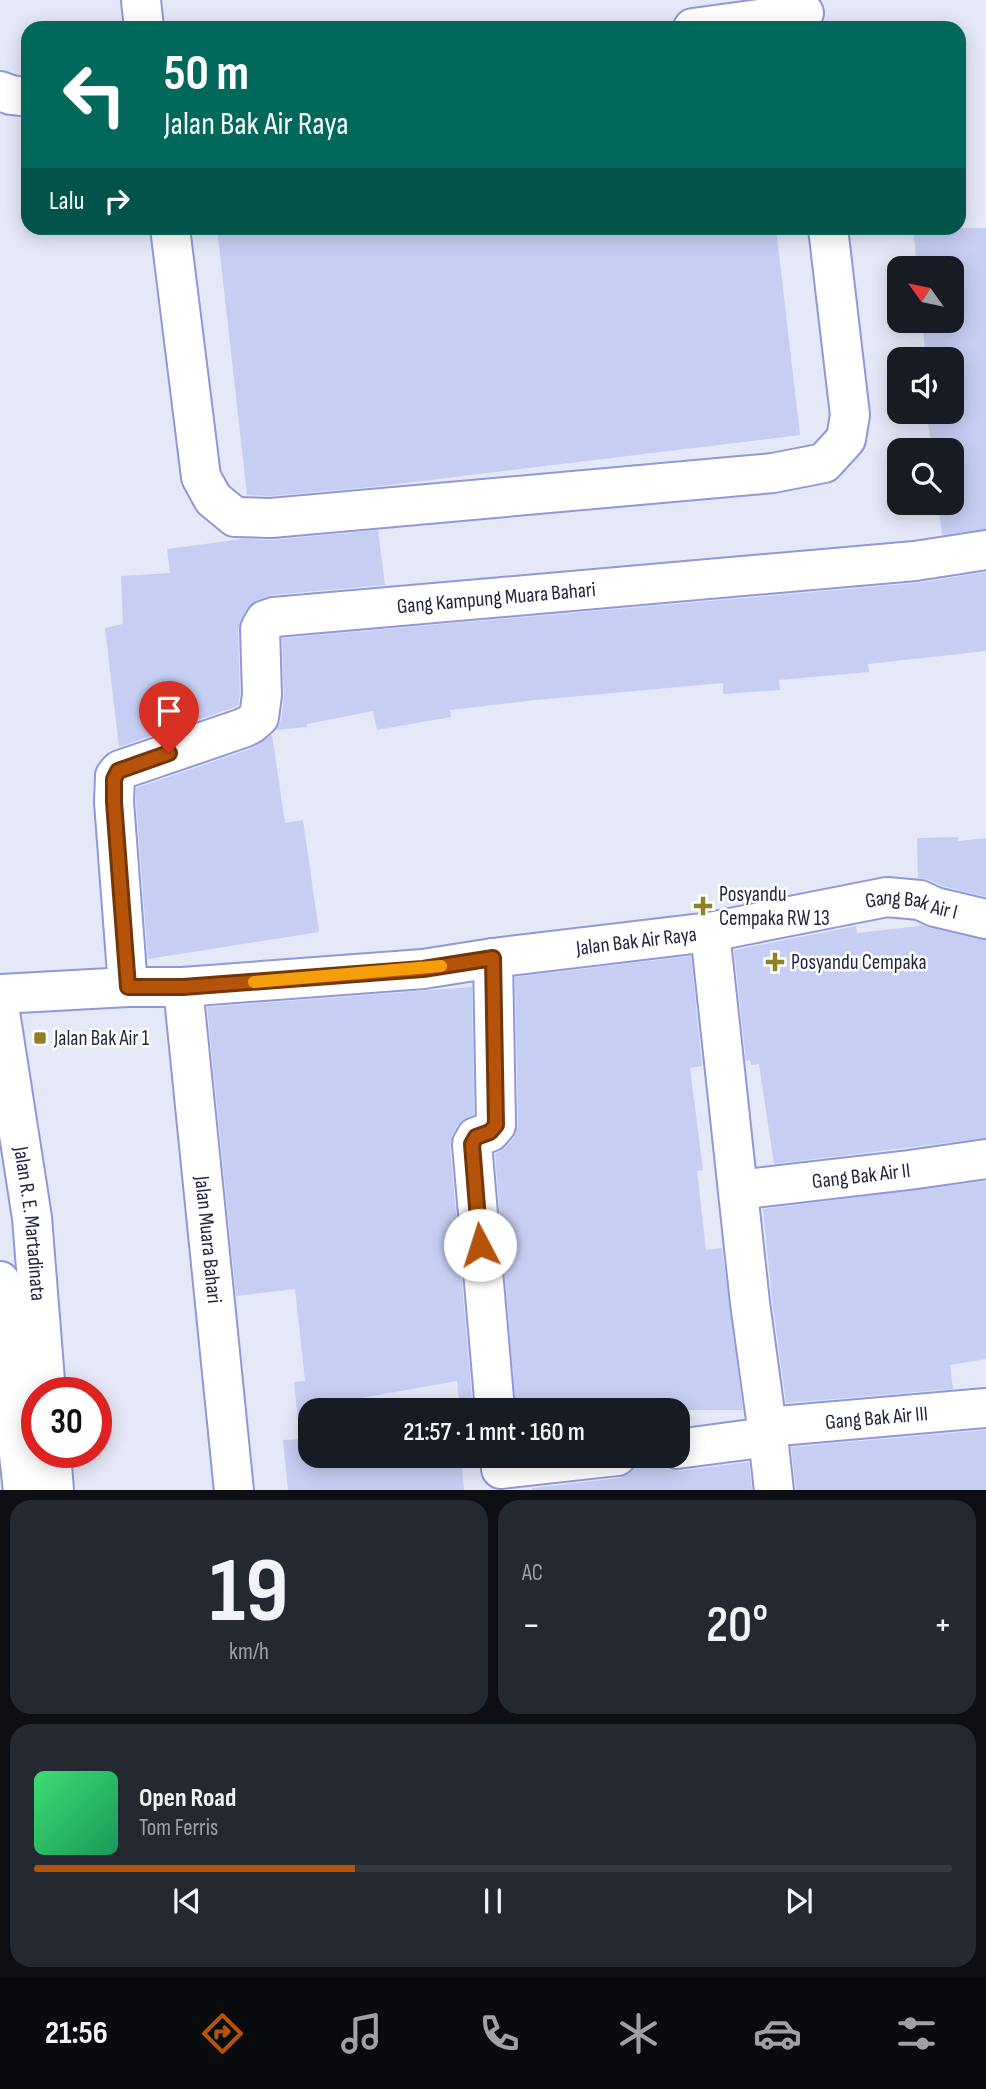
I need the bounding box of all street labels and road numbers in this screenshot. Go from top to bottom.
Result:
street label: Gang Kampung Muara Bahari [396,577,597,619]
street label: Gang Bak Air I [863,885,960,925]
street label: Jalan Bak Air Raya [574,922,698,961]
street label: Jalan R. E. Martadinata [8,1144,51,1302]
street label: Gang Bak Air II [811,1158,912,1194]
street label: Jalan Muara Bahari [189,1174,227,1305]
street label: Gang Bak Air III [824,1401,929,1435]

